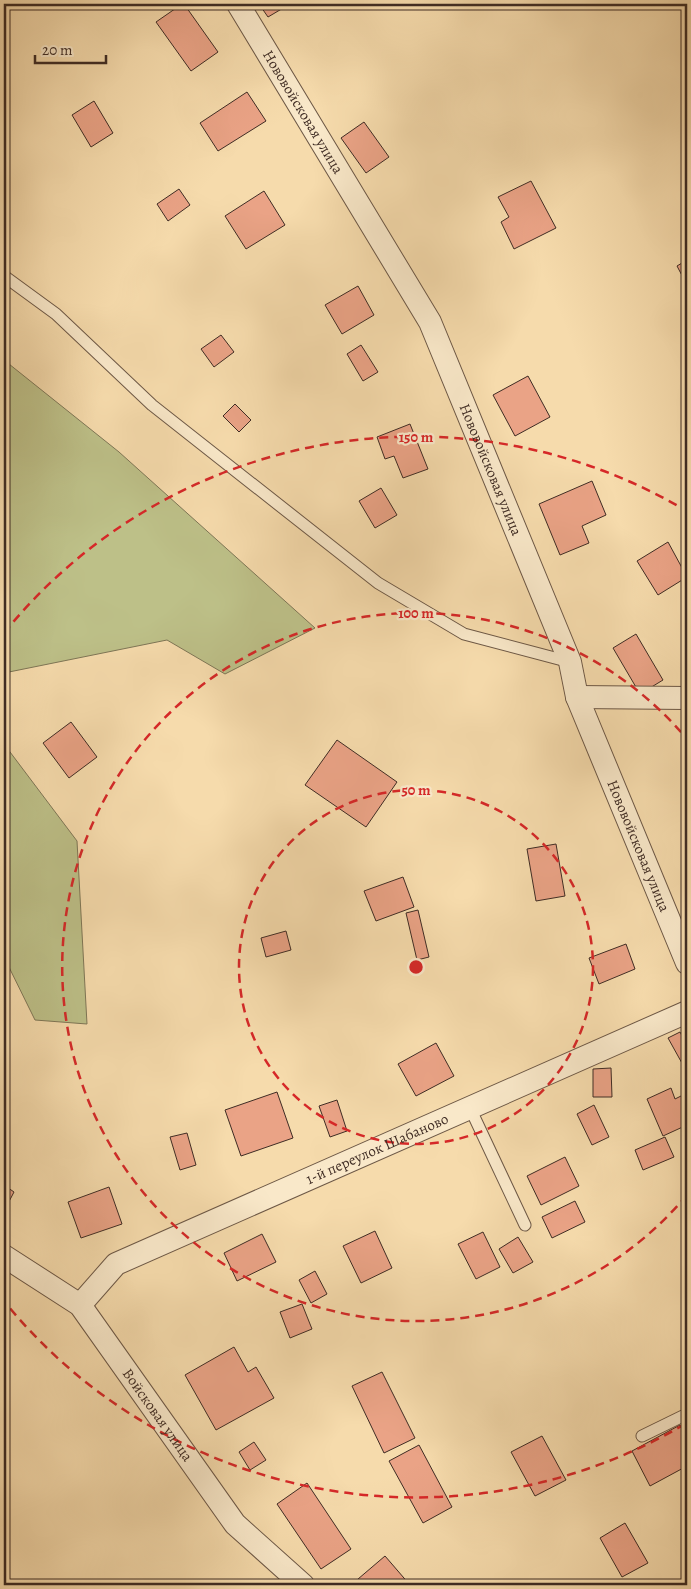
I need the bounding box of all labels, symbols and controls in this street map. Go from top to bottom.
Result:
scale bar [35,32,106,64]
text: 20 m [42,40,73,60]
street label: Нововойсковая улица [258,46,348,177]
street label: Нововойсковая улица [455,400,527,539]
text: 150 m [399,427,434,447]
text: 100 m [398,603,434,623]
street label: Нововойсковая улица [602,777,675,915]
text: 50 m [401,780,431,800]
centre of rings [407,958,425,976]
street label: 1-й переулок Шабаново [303,1109,452,1189]
street label: Войсковая улица [118,1364,198,1465]

